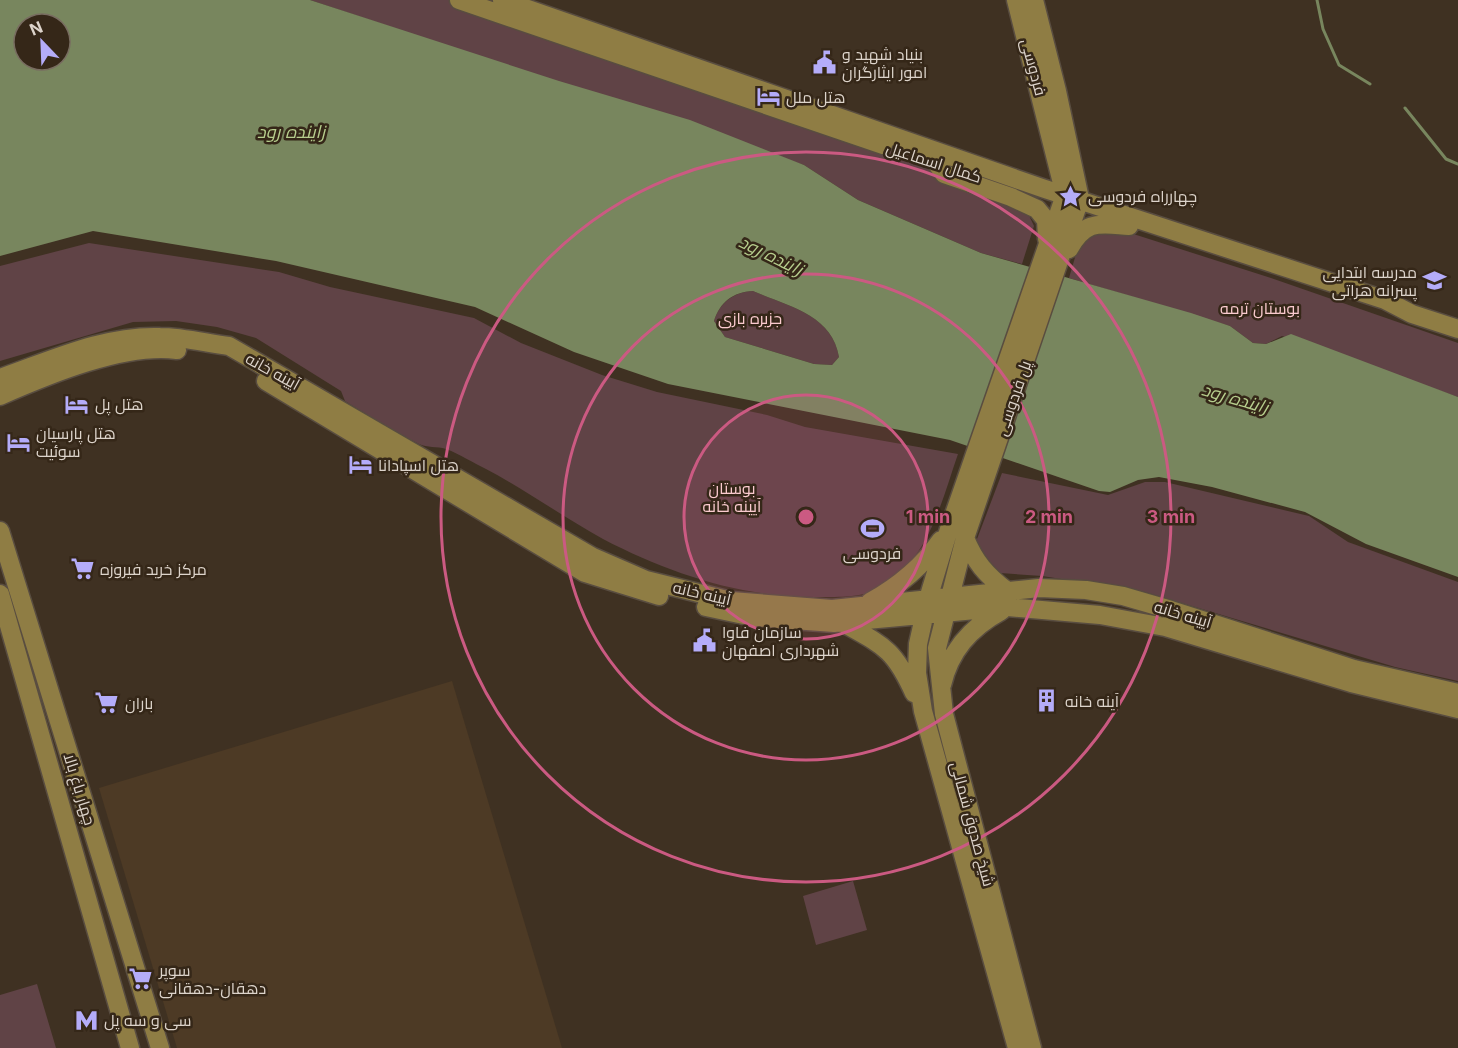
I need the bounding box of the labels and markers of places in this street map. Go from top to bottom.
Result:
place label: بنیاد شهید و امور ایثارگران [842,44,927,83]
public building icon: بنیاد شهید و امور ایثارگران [811,50,837,76]
hotel icon: هتل ملل [755,84,781,110]
place label: هتل ملل [786,87,846,108]
place icon: چهارراه فردوسی [1057,183,1083,209]
place label: چهارراه فردوسی [1088,186,1197,208]
place label: مدرسه ابتدایی پسرانه هراتی [1322,262,1418,302]
school or university icon: مدرسه ابتدایی پسرانه هراتی [1422,268,1448,294]
hotel icon: هتل پل [64,391,90,417]
place label: هتل پل [95,394,144,416]
place label: هتل پارسیان سوئیت [36,423,116,461]
hotel icon: هتل پارسیان سوئیت [5,429,31,455]
hotel icon: هتل اسپادانا [347,452,373,478]
place label: هتل اسپادانا [378,455,459,476]
centre of rings [796,507,816,527]
sports icon: فردوسی [859,515,885,541]
place label: فردوسی [843,543,901,564]
supermarket icon: مرکز خرید فیروزه [69,556,95,582]
place label: مرکز خرید فیروزه [100,559,207,579]
place label: سازمان فاوا شهرداری اصفهان [722,622,839,661]
public building icon: سازمان فاوا شهرداری اصفهان [691,628,717,654]
building icon: آینه خانه [1034,688,1060,714]
supermarket icon: باران [94,690,120,716]
place label: آینه خانه [1065,691,1120,711]
place label: باران [125,693,153,714]
place label: سوپر دهقان-دهقانی [158,960,266,999]
supermarket icon: سوپر دهقان-دهقانی [128,966,154,992]
metro station icon: سی و سه پل [73,1007,99,1033]
place label: سی و سه پل [104,1010,192,1032]

